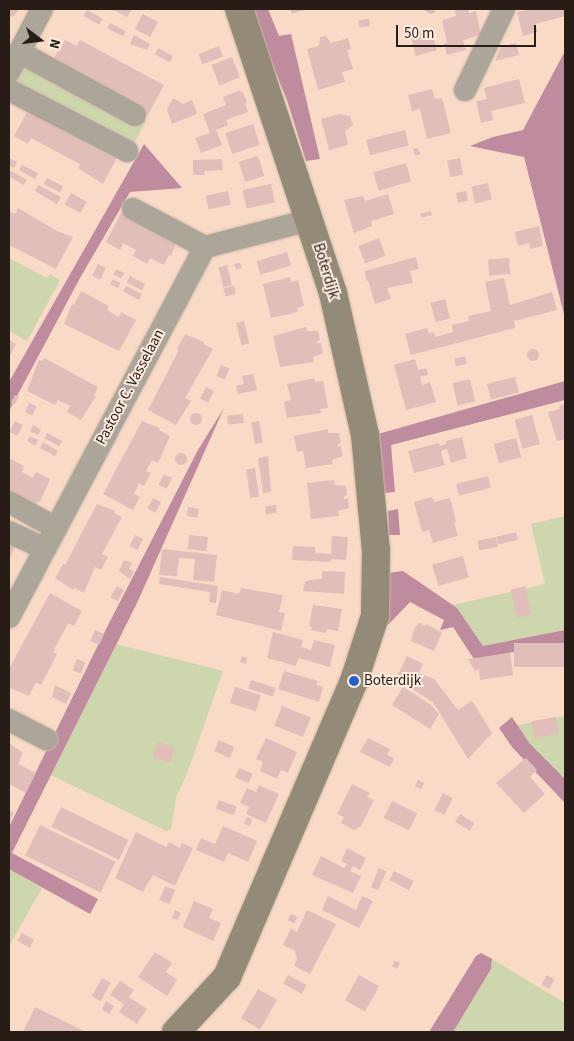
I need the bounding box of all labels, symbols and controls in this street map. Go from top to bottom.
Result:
north arrow [15,15,65,65]
scale bar [399,15,539,47]
text: 50 m [404,23,434,44]
text: N [44,37,65,51]
street label: Boterdijk [309,241,343,301]
street label: Pastoor C. Vasselaan [92,326,168,448]
place label: Boterdijk [364,672,421,690]
marker: Boterdijk [348,675,360,687]

